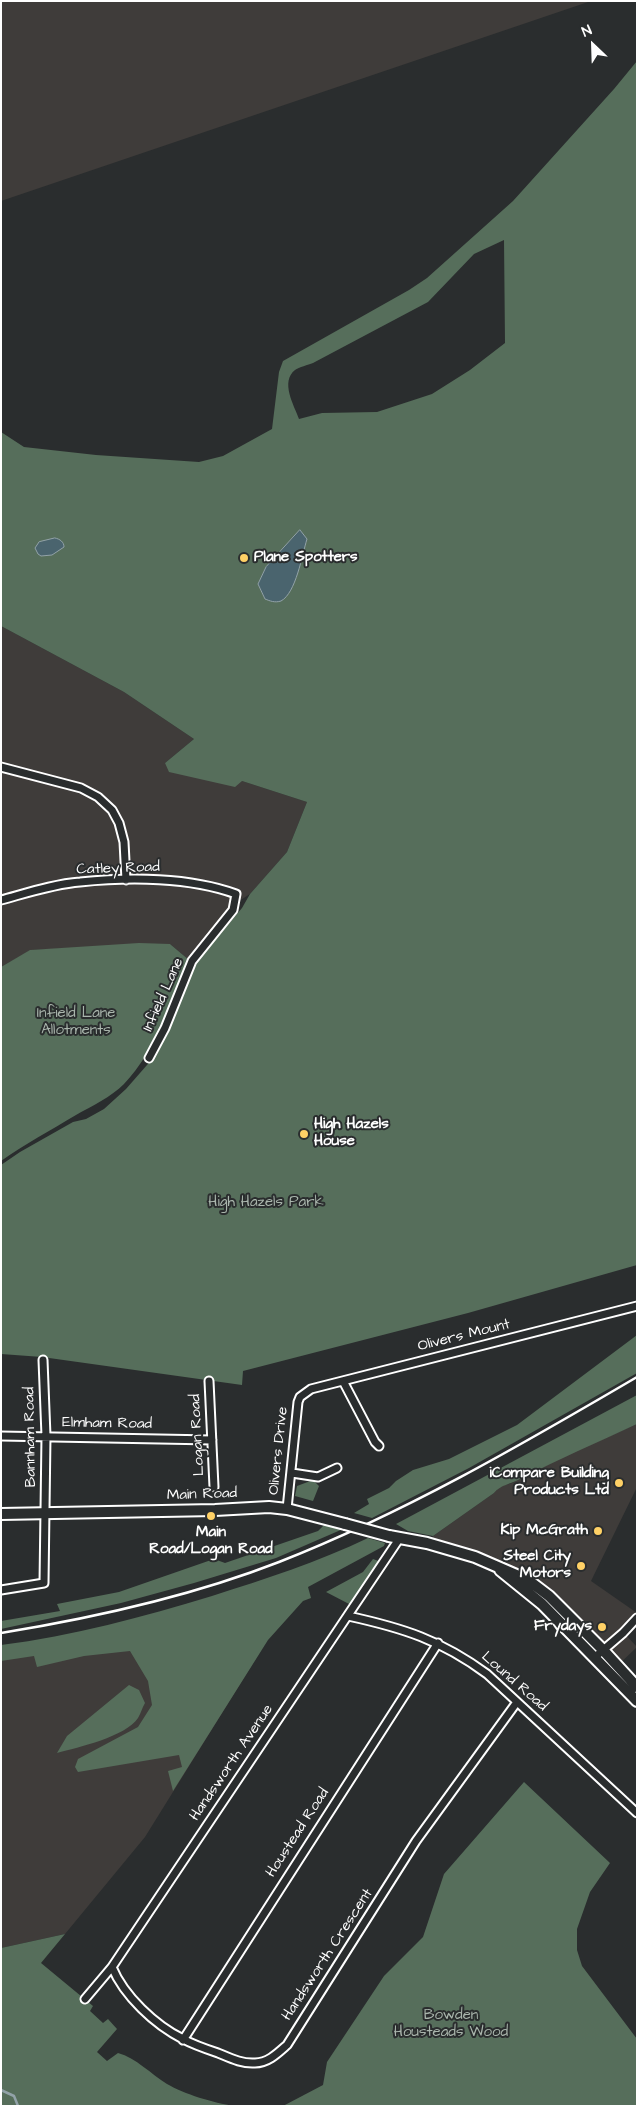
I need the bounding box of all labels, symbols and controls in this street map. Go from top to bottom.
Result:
north arrow [568,20,618,70]
text: N [579,20,595,42]
place label: Plane Spotters [254,549,358,567]
marker: Plane Spotters [238,552,250,564]
street label: Catley Road [76,859,160,879]
street label: Infield Lane [140,955,188,1035]
park label: Infield Lane Allotments [37,1005,115,1040]
place label: High Hazels House [314,1116,389,1151]
marker: High Hazels House [298,1128,310,1140]
park label: High Hazels Park [208,1194,324,1212]
street label: Olivers Mount [416,1316,512,1356]
street label: Bannham Road [21,1387,41,1487]
street label: Logan Road [187,1394,209,1476]
street label: Olivers Drive [265,1406,293,1496]
street label: Elmham Road [62,1414,152,1434]
place label: iCompare Building Products Ltd [490,1465,609,1500]
marker: iCompare Building Products Ltd [613,1477,625,1489]
street label: Main Road [167,1485,237,1505]
marker: Main Road/Logan Road [205,1510,217,1522]
place label: Kip McGrath [501,1522,588,1540]
place label: Main Road/Logan Road [149,1524,273,1559]
marker: Kip McGrath [592,1525,604,1537]
place label: Steel City Motors [504,1548,571,1583]
marker: Steel City Motors [575,1560,587,1572]
place label: Frydays [534,1618,592,1636]
marker: Frydays [596,1621,608,1633]
street label: Lound Road [477,1648,551,1716]
street label: Handsworth Avenue [186,1701,278,1825]
street label: Houstead Road [263,1785,333,1881]
street label: Handsworth Crescent [279,1886,377,2024]
park label: Bowden Housteads Wood [394,2007,508,2042]

